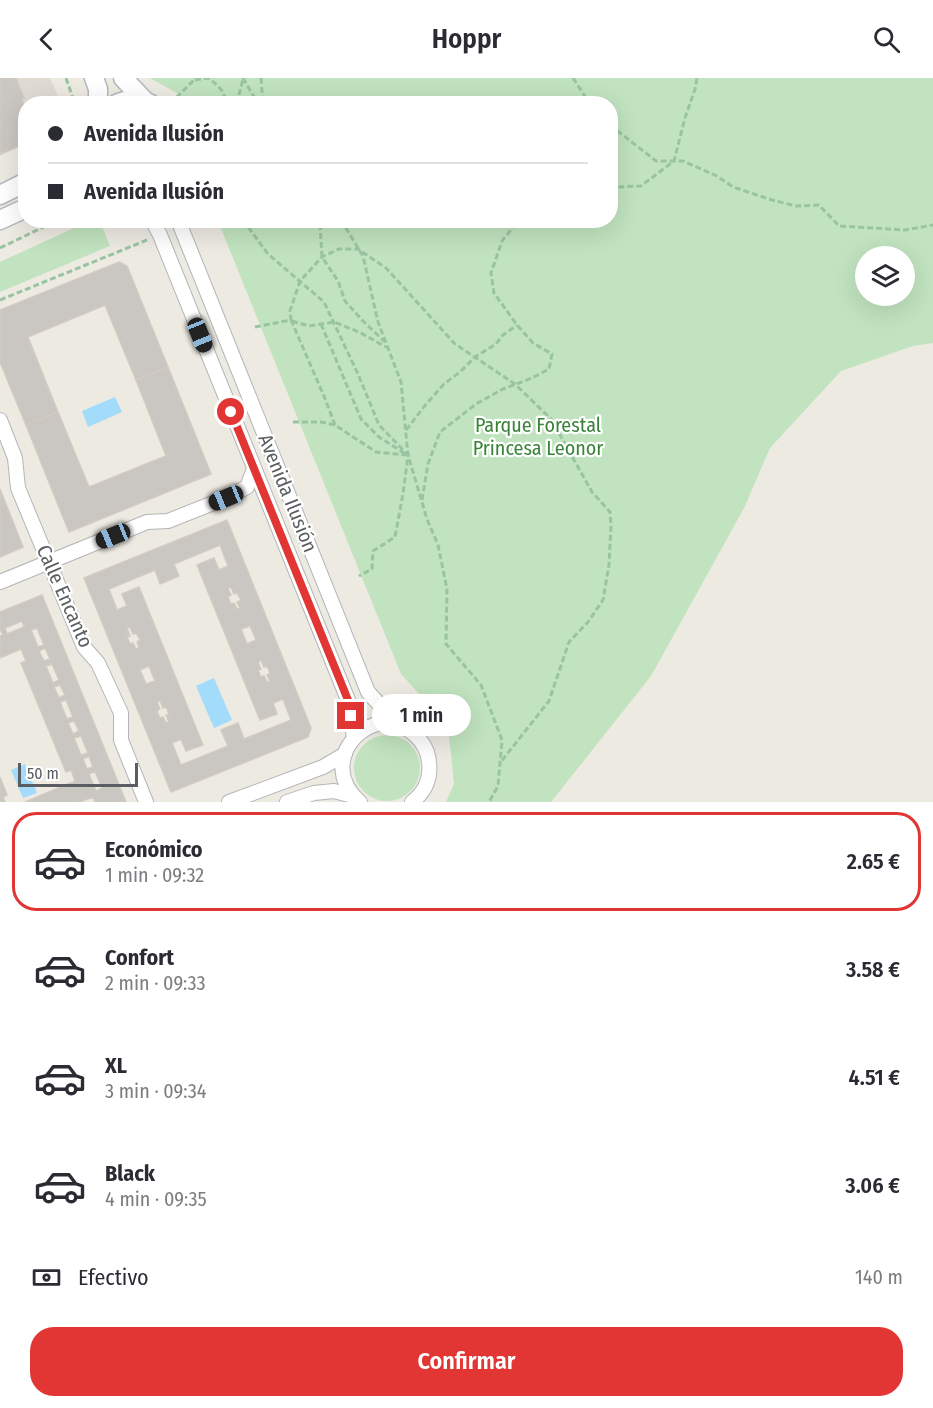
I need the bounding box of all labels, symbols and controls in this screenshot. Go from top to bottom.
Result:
icon: back [30,23,63,56]
text: Hoppr [432,23,501,55]
icon: search [870,23,903,56]
text: Avenida Ilusión [84,120,224,147]
text: Avenida Ilusión [84,178,224,205]
map controls [855,246,915,306]
button: layers [855,246,915,306]
car [185,315,215,355]
route start [217,398,244,425]
park label: Parque Forestal Princesa Leonor [473,413,603,460]
street label: Avenida Ilusión [253,430,323,556]
car [206,483,246,513]
car [93,521,133,551]
street label: Calle Encanto [32,541,98,651]
callout: 1 min [372,695,471,737]
route end [337,702,364,729]
text: 1 min [400,703,443,727]
scale bar [18,760,138,788]
text: 50 m [27,764,59,783]
icon: car [33,835,87,889]
text: Económico [105,836,203,863]
text: 2.65 € [847,848,900,875]
text: 1 min · 09:32 [105,863,204,887]
icon: car [33,943,87,997]
text: Confort [105,944,174,971]
text: 3.58 € [846,956,900,983]
text: 2 min · 09:33 [105,971,206,995]
icon: car [33,1051,87,1105]
text: XL [105,1052,127,1079]
text: 4.51 € [849,1064,900,1091]
text: 3 min · 09:34 [105,1079,206,1103]
icon: car [33,1159,87,1213]
text: Black [105,1160,155,1187]
text: 3.06 € [845,1172,900,1199]
text: 4 min · 09:35 [105,1187,207,1211]
icon: cash [30,1261,63,1294]
text: Efectivo [78,1264,149,1291]
text: 140 m [855,1265,903,1289]
button: Confirmar [30,1327,903,1396]

